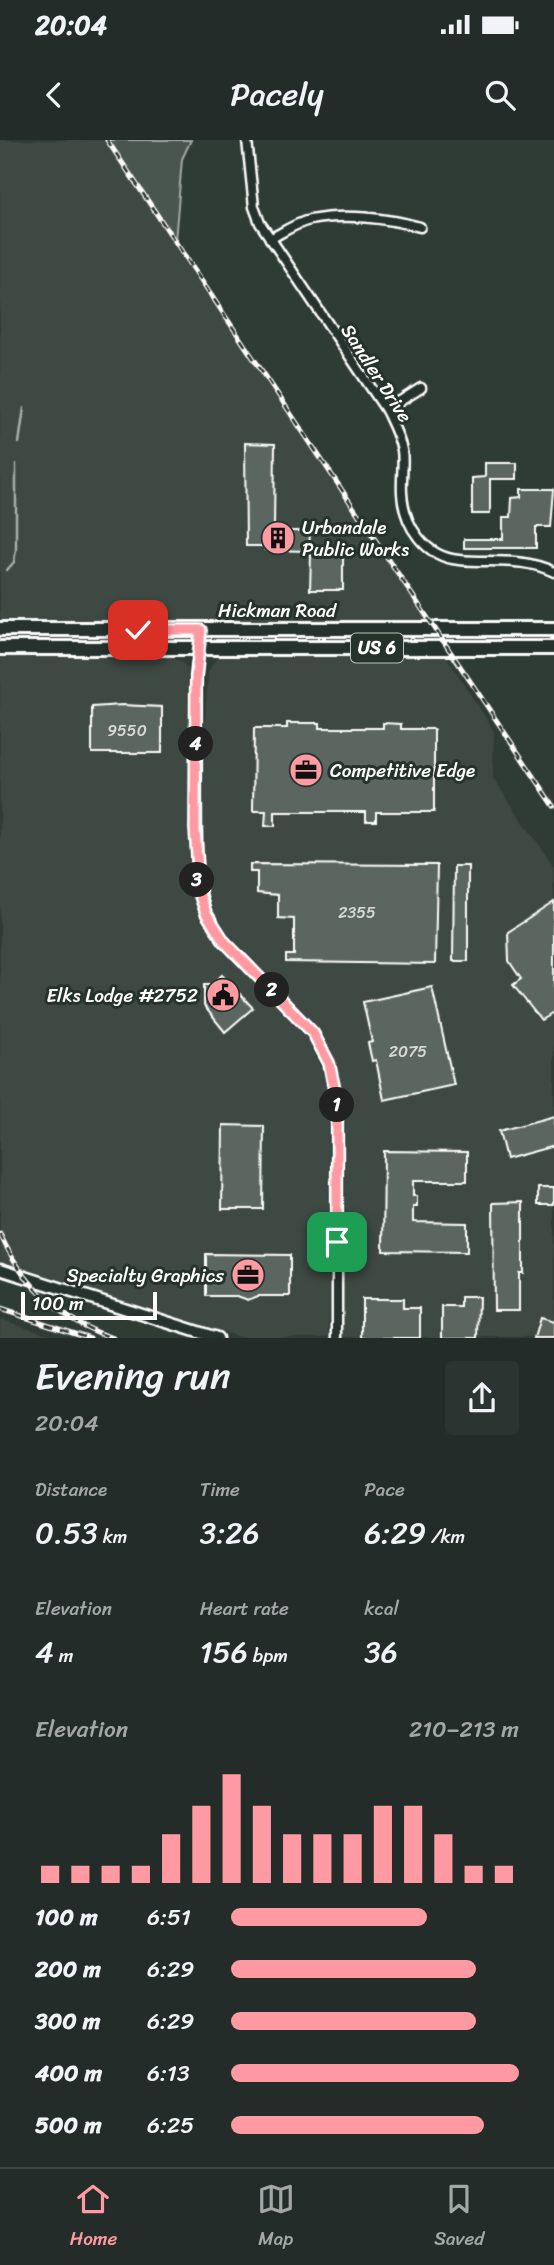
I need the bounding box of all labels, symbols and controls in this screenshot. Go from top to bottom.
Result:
text: 20:04 [35,2,107,48]
text: Pacely [230,66,324,123]
icon: back [35,76,73,114]
icon: search [481,76,519,114]
street label: Sandler Drive [332,317,421,430]
place label: Urbandale Public Works [302,511,409,566]
building icon: Urbandale Public Works [259,519,297,557]
street label: Hickman Road [218,594,337,627]
pin [108,600,168,660]
icon: check [119,611,157,649]
road number: US 6 [351,634,403,662]
house number: 9550 [107,716,147,745]
pin: 4 [178,726,214,762]
text: 4 [190,727,201,760]
office icon: Competitive Edge [287,751,325,789]
place label: Competitive Edge [330,754,475,787]
pin: 3 [180,862,214,898]
text: 3 [191,863,202,896]
house number: 2355 [338,898,376,927]
pin: 2 [254,972,290,1008]
text: 2 [266,973,277,1006]
public building icon: Elks Lodge #2752 [204,976,242,1014]
place label: Elks Lodge #2752 [47,979,198,1012]
house number: 2075 [389,1037,427,1066]
pin: 1 [320,1088,354,1122]
text: 1 [332,1088,341,1121]
pin [307,1212,367,1272]
icon: arrive [318,1223,356,1261]
office icon: Specialty Graphics [229,1256,267,1294]
place label: Specialty Graphics [67,1259,224,1292]
text: 100 m [32,1287,84,1320]
scale bar [21,1288,158,1320]
text: Evening run [35,1343,231,1410]
button: share [445,1361,519,1435]
text: 20:04 [35,1403,99,1444]
text: Distance [35,1473,107,1506]
text: Time [200,1473,240,1506]
text: Pace [364,1473,405,1506]
text: 0.53 [35,1506,98,1560]
text: 3:26 [200,1506,260,1560]
text: 6:29 [364,1506,426,1560]
text: km [98,1520,127,1553]
text: /km [426,1520,465,1553]
text: Elevation [35,1592,112,1625]
text: Heart rate [200,1592,289,1625]
text: kcal [364,1592,399,1625]
text: 4 [35,1625,54,1679]
text: 156 [200,1625,248,1679]
text: 36 [364,1625,398,1679]
text: m [54,1639,73,1672]
text: bpm [248,1639,288,1672]
text: Elevation [35,1709,128,1750]
text: 210–213 m [409,1709,519,1750]
text: 100 m [35,1897,98,1938]
text: 6:51 [147,1897,191,1938]
text: 200 m [35,1949,101,1990]
text: 6:29 [147,1949,194,1990]
text: 300 m [35,2001,100,2042]
text: 6:29 [147,2001,194,2042]
text: 400 m [35,2053,102,2094]
text: 6:13 [147,2053,190,2094]
text: 500 m [35,2105,102,2146]
text: 6:25 [147,2105,194,2146]
tab: Home [70,2180,117,2255]
tab: Map [257,2180,295,2255]
tab: Saved [434,2180,484,2255]

